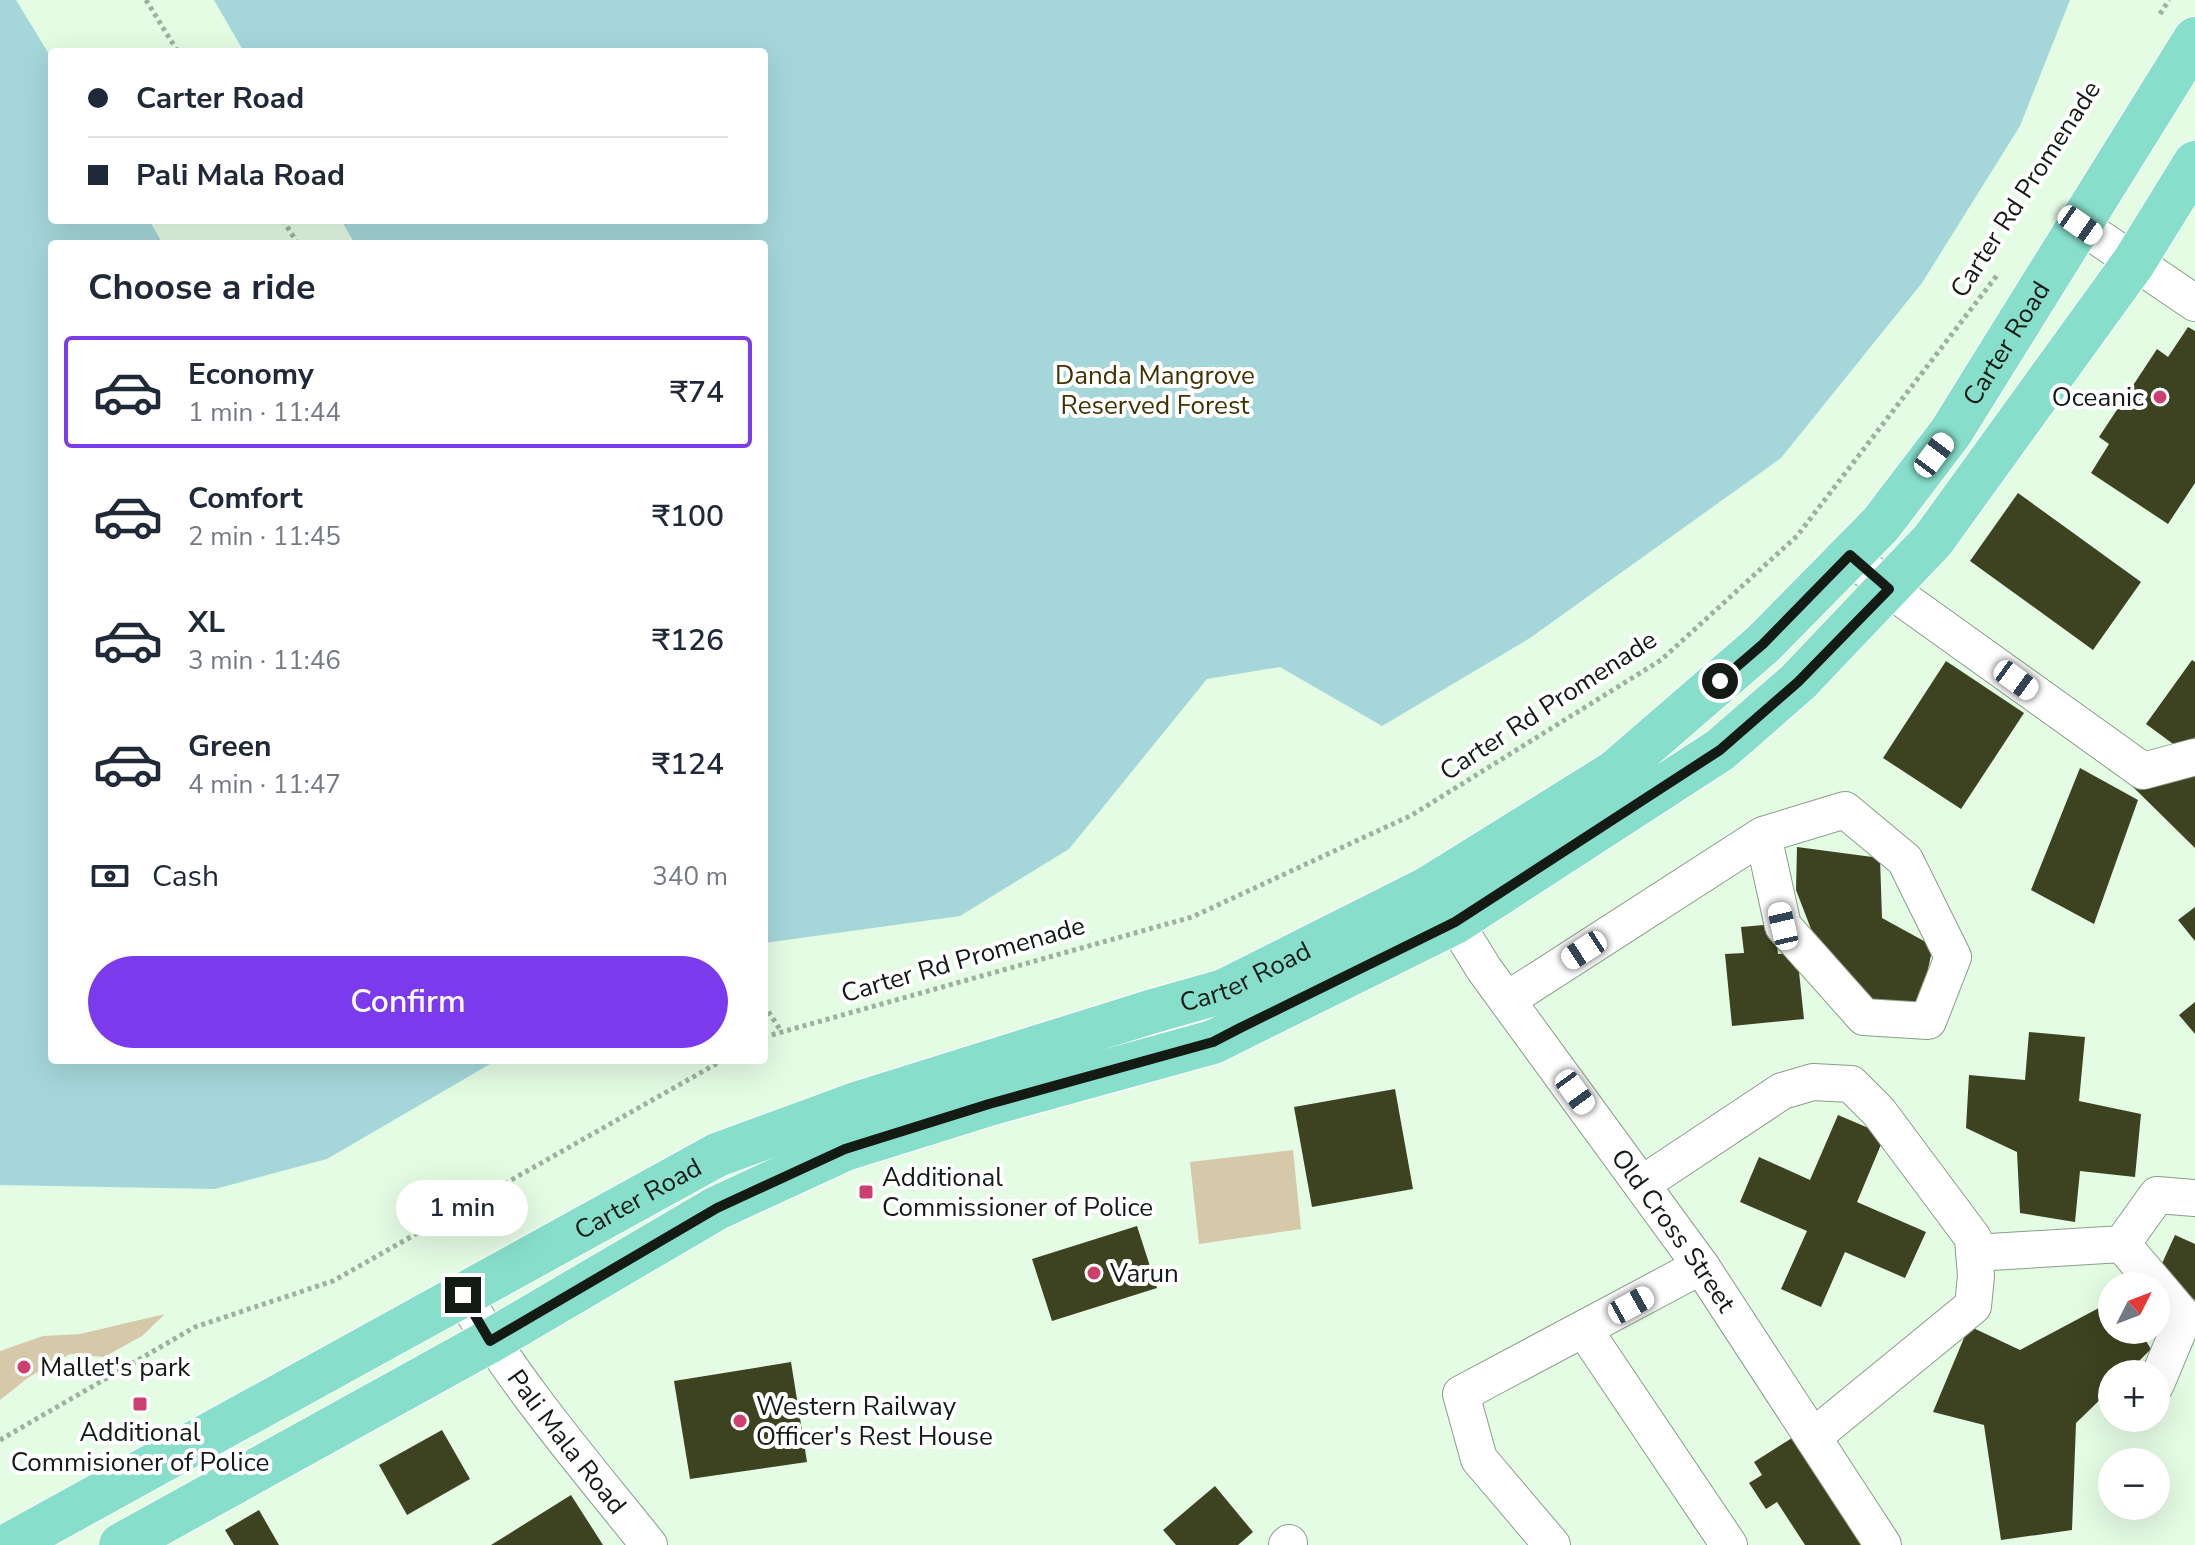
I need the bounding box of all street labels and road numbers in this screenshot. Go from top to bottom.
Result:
street label: Carter Rd Promenade [1942,74,2109,304]
street label: Carter Road [1955,275,2058,412]
street label: Carter Rd Promenade [1433,622,1663,789]
street label: Carter Rd Promenade [837,908,1089,1011]
street label: Carter Road [1176,933,1317,1021]
street label: Old Cross Street [1603,1142,1744,1320]
street label: Carter Road [568,1150,708,1248]
street label: Pali Mala Road [499,1363,634,1522]

